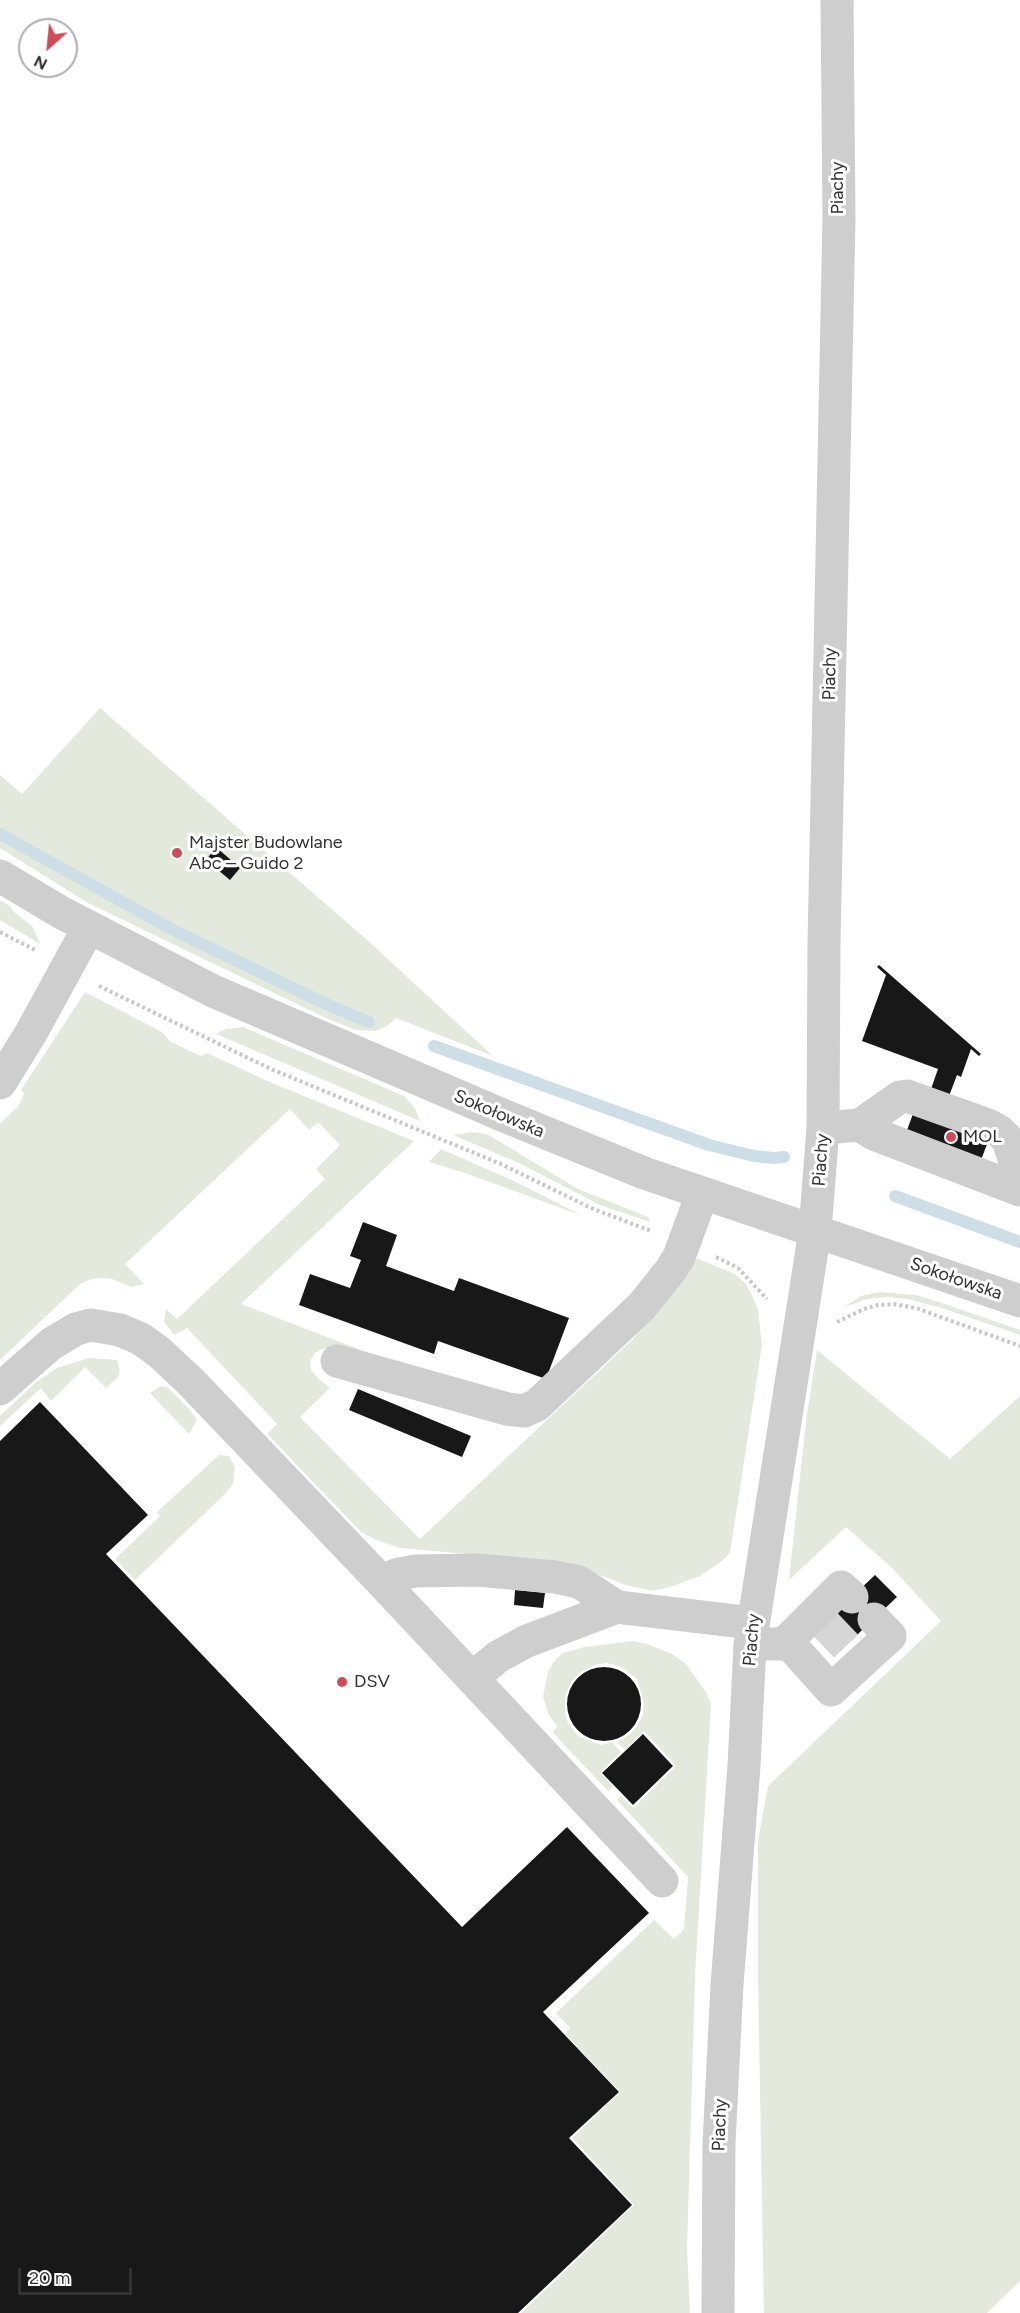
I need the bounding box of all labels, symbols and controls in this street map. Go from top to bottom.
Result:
north arrow [18,18,78,78]
text: N [31,51,50,74]
street label: Piachy [827,162,849,214]
street label: Piachy [819,647,841,701]
place label: Majster Budowlane Abc – Guido 2 [189,832,343,874]
marker: Majster Budowlane Abc – Guido 2 [170,846,184,860]
street label: Sokołowska [451,1085,547,1143]
place label: MOL [963,1126,1002,1148]
marker: MOL [944,1130,958,1144]
street label: Piachy [808,1133,834,1187]
street label: Sokołowska [907,1253,1005,1305]
street label: Piachy [739,1613,765,1667]
place label: DSV [354,1671,390,1693]
marker: DSV [335,1675,349,1689]
street label: Piachy [708,2098,732,2152]
scale bar [21,2256,135,2294]
text: 20 m [29,2267,70,2289]

